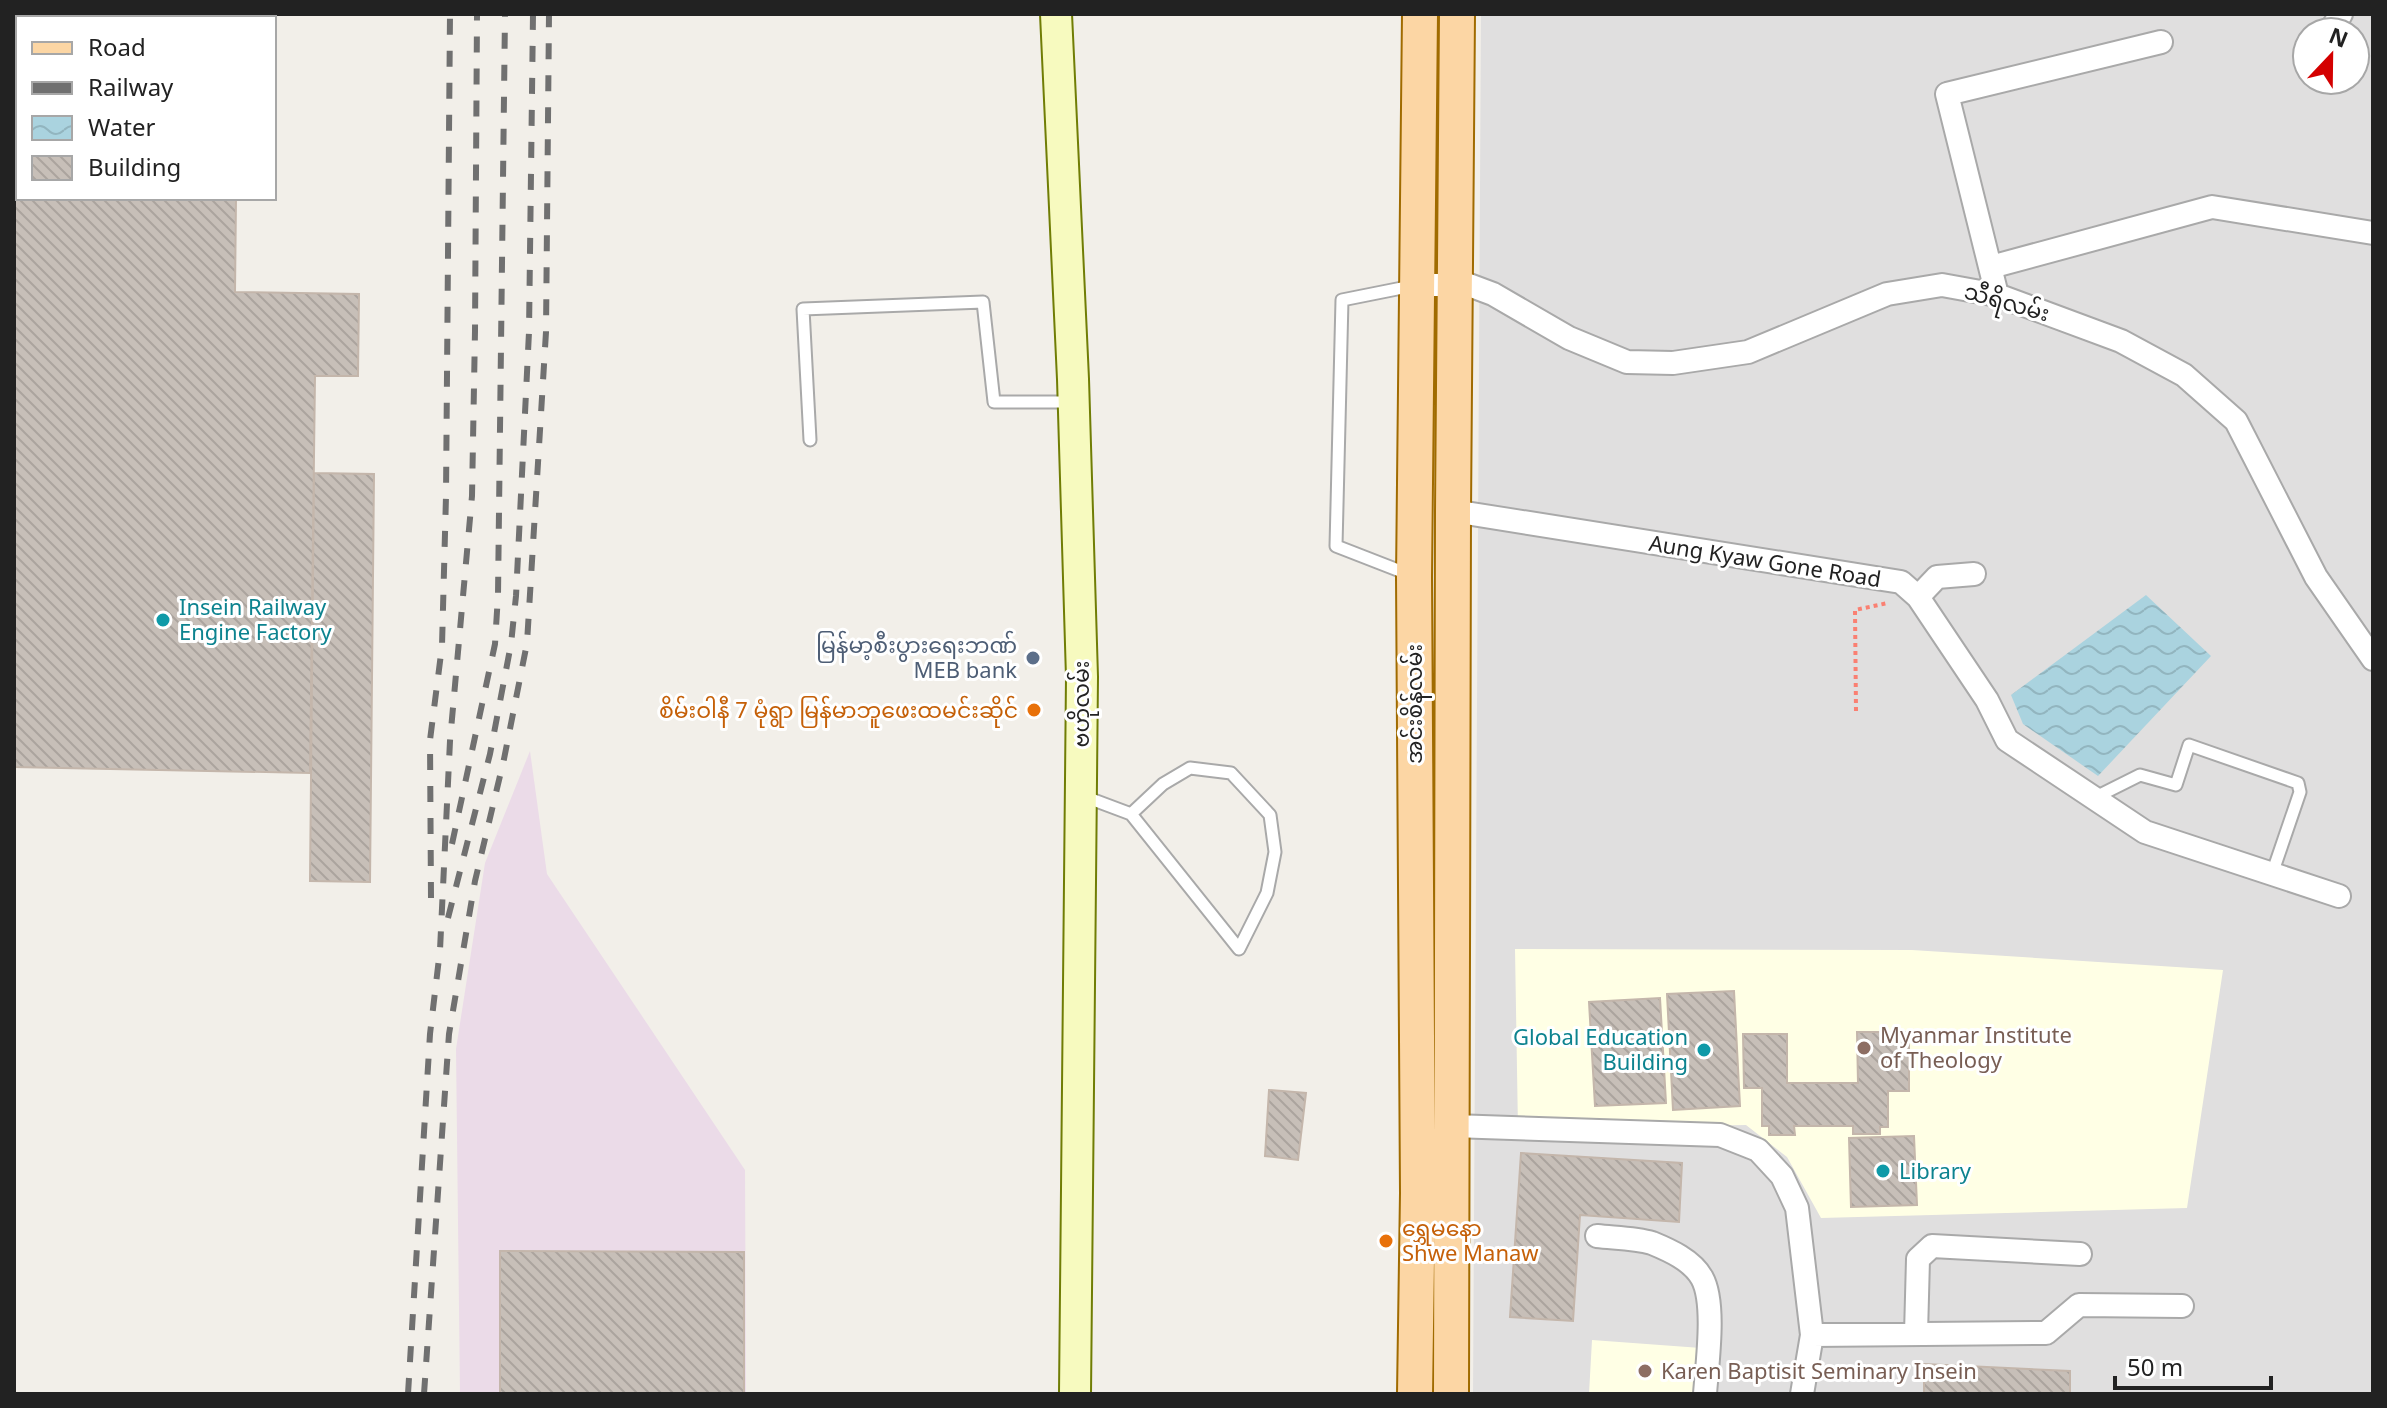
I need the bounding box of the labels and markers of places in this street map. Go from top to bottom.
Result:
place label: Insein Railway Engine Factory [179,591,332,646]
marker: Insein Railway Engine Factory [154,611,172,629]
place label: မြန်မာ့စီးပွားရေးဘဏ် MEB bank [816,629,1017,684]
marker: မြန်မာ့စီးပွားရေးဘဏ် MEB bank [1024,649,1042,667]
place label: စိမ်းဝါနီ 7 မုံရွာ မြန်မာဘူဖေးထမင်းဆိုင် [659,694,1018,728]
marker: စိမ်းဝါနီ 7 မုံရွာ မြန်မာဘူဖေးထမင်းဆိုင် [1025,701,1043,719]
place label: Myanmar Institute of Theology [1880,1019,2072,1074]
place label: Global Education Building [1513,1021,1688,1076]
marker: Myanmar Institute of Theology [1855,1039,1873,1057]
marker: Global Education Building [1695,1041,1713,1059]
place label: Library [1899,1155,1972,1185]
marker: Library [1874,1162,1892,1180]
place label: ရွှေမနော Shwe Manaw [1402,1212,1539,1267]
marker: ရွှေမနော Shwe Manaw [1377,1232,1395,1250]
place label: Karen Baptisit Seminary Insein [1661,1355,1977,1385]
marker: Karen Baptisit Seminary Insein [1636,1362,1654,1380]

